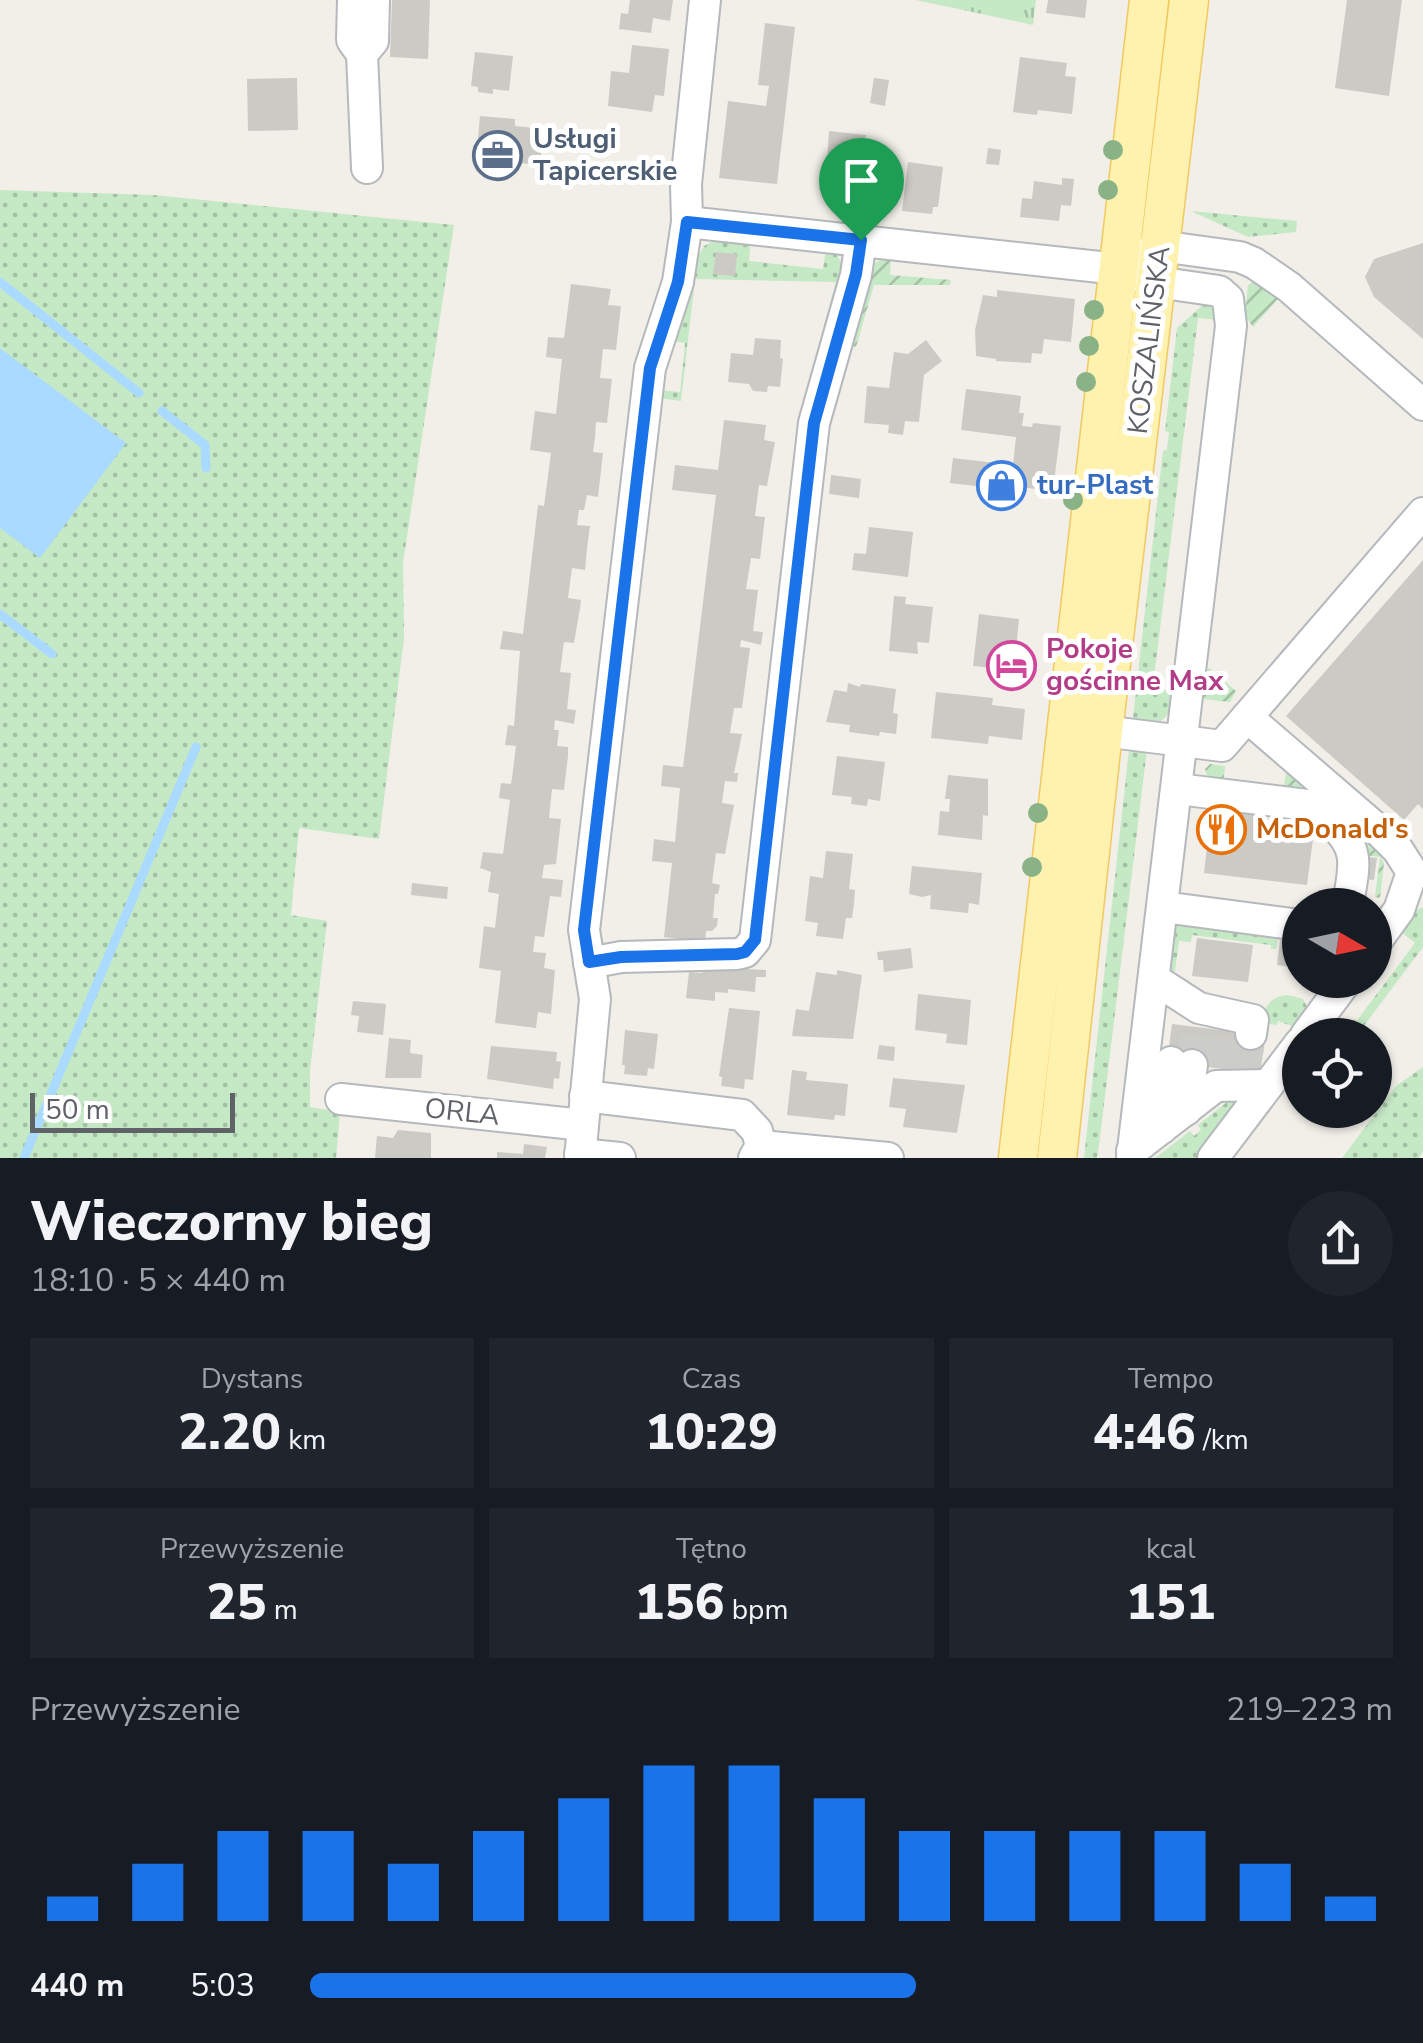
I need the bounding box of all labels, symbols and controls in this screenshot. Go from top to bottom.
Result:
place label: Usługi Tapicerskie [533,120,677,190]
office icon: Usługi Tapicerskie [472,129,524,181]
pin [819,138,904,241]
icon: arrive [834,153,889,208]
street label: KOSZALIŃSKA [1119,244,1179,436]
shop icon: tur-Plast [976,459,1028,511]
place label: tur-Plast [1037,466,1154,504]
place label: Pokoje gościnne Max [1046,630,1224,700]
hotel icon: Pokoje gościnne Max [985,639,1037,691]
restaurant icon: McDonald's [1195,803,1247,855]
place label: McDonald's [1256,810,1409,848]
north arrow [1282,888,1392,998]
map controls [1282,888,1392,1128]
button: locate [1282,1018,1392,1128]
scale bar [30,1088,235,1132]
street label: ORLA [423,1089,501,1135]
text: 50 m [45,1091,110,1129]
text: Wieczorny bieg [30,1184,433,1259]
button: share [1288,1191,1393,1296]
text: 18:10 · 5 × 440 m [30,1259,286,1302]
text: Dystans [201,1360,303,1398]
text: Czas [682,1360,741,1398]
text: Tempo [1128,1360,1214,1398]
text: 2.20 [178,1398,281,1467]
text: 10:29 [645,1398,778,1467]
text: 4:46 [1093,1398,1196,1467]
text: km [281,1421,326,1459]
text: /km [1196,1421,1249,1459]
text: Przewyższenie [160,1530,344,1568]
text: Tętno [676,1530,747,1568]
text: kcal [1146,1530,1196,1568]
text: 25 [207,1568,267,1637]
text: 156 [635,1568,725,1637]
text: 151 [1126,1568,1216,1637]
text: m [267,1591,298,1629]
text: bpm [725,1591,788,1629]
text: Przewyższenie [30,1688,241,1731]
text: 219–223 m [1226,1688,1393,1731]
text: 440 m [30,1964,124,2007]
text: 5:03 [190,1964,255,2007]

